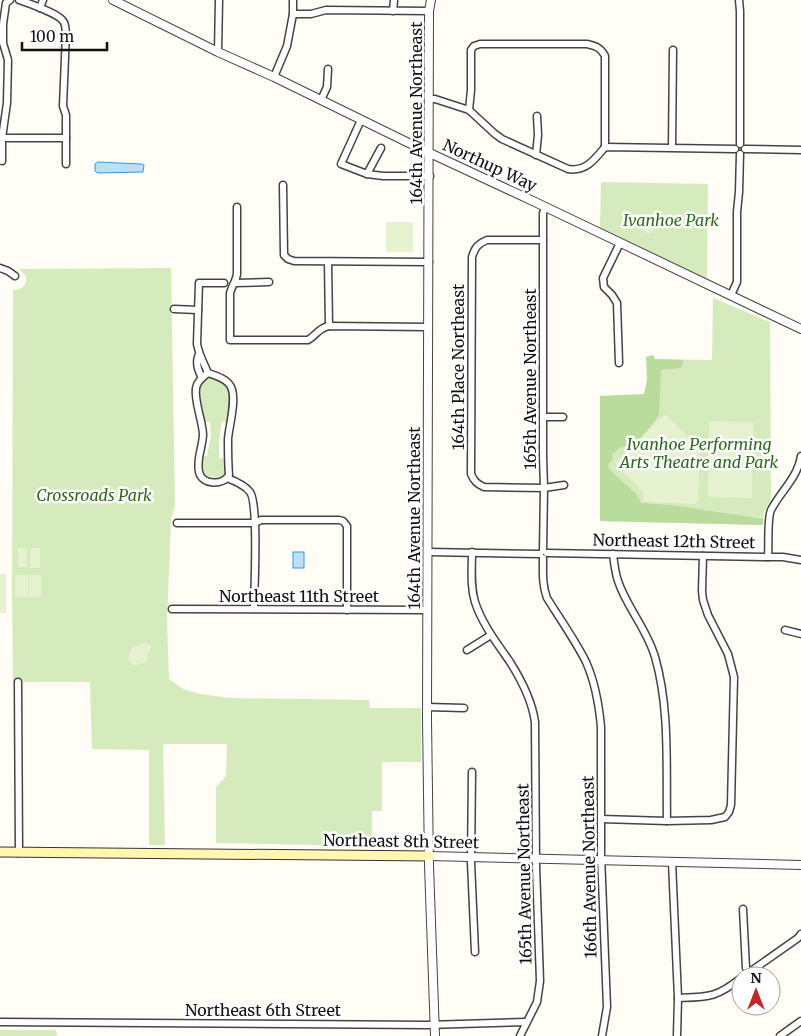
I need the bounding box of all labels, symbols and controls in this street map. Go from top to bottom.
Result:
scale bar [22,20,108,52]
street label: 164th Avenue Northeast [406,21,426,204]
text: 100 m [30,27,74,46]
street label: Northup Way [440,134,541,196]
park label: Ivanhoe Park [623,210,719,230]
street label: 164th Place Northeast [448,283,468,450]
street label: 165th Avenue Northeast [520,288,540,470]
street label: 164th Avenue Northeast [404,426,424,609]
park label: Ivanhoe Performing Arts Theatre and Park [618,434,779,472]
park label: Crossroads Park [36,485,152,505]
street label: Northeast 12th Street [592,530,756,552]
street label: Northeast 11th Street [219,586,380,606]
street label: 166th Avenue Northeast [577,775,601,959]
street label: 165th Avenue Northeast [512,782,536,965]
street label: Northeast 8th Street [323,830,480,852]
north arrow [731,966,781,1016]
text: N [750,969,762,987]
street label: Northeast 6th Street [185,1000,342,1020]

